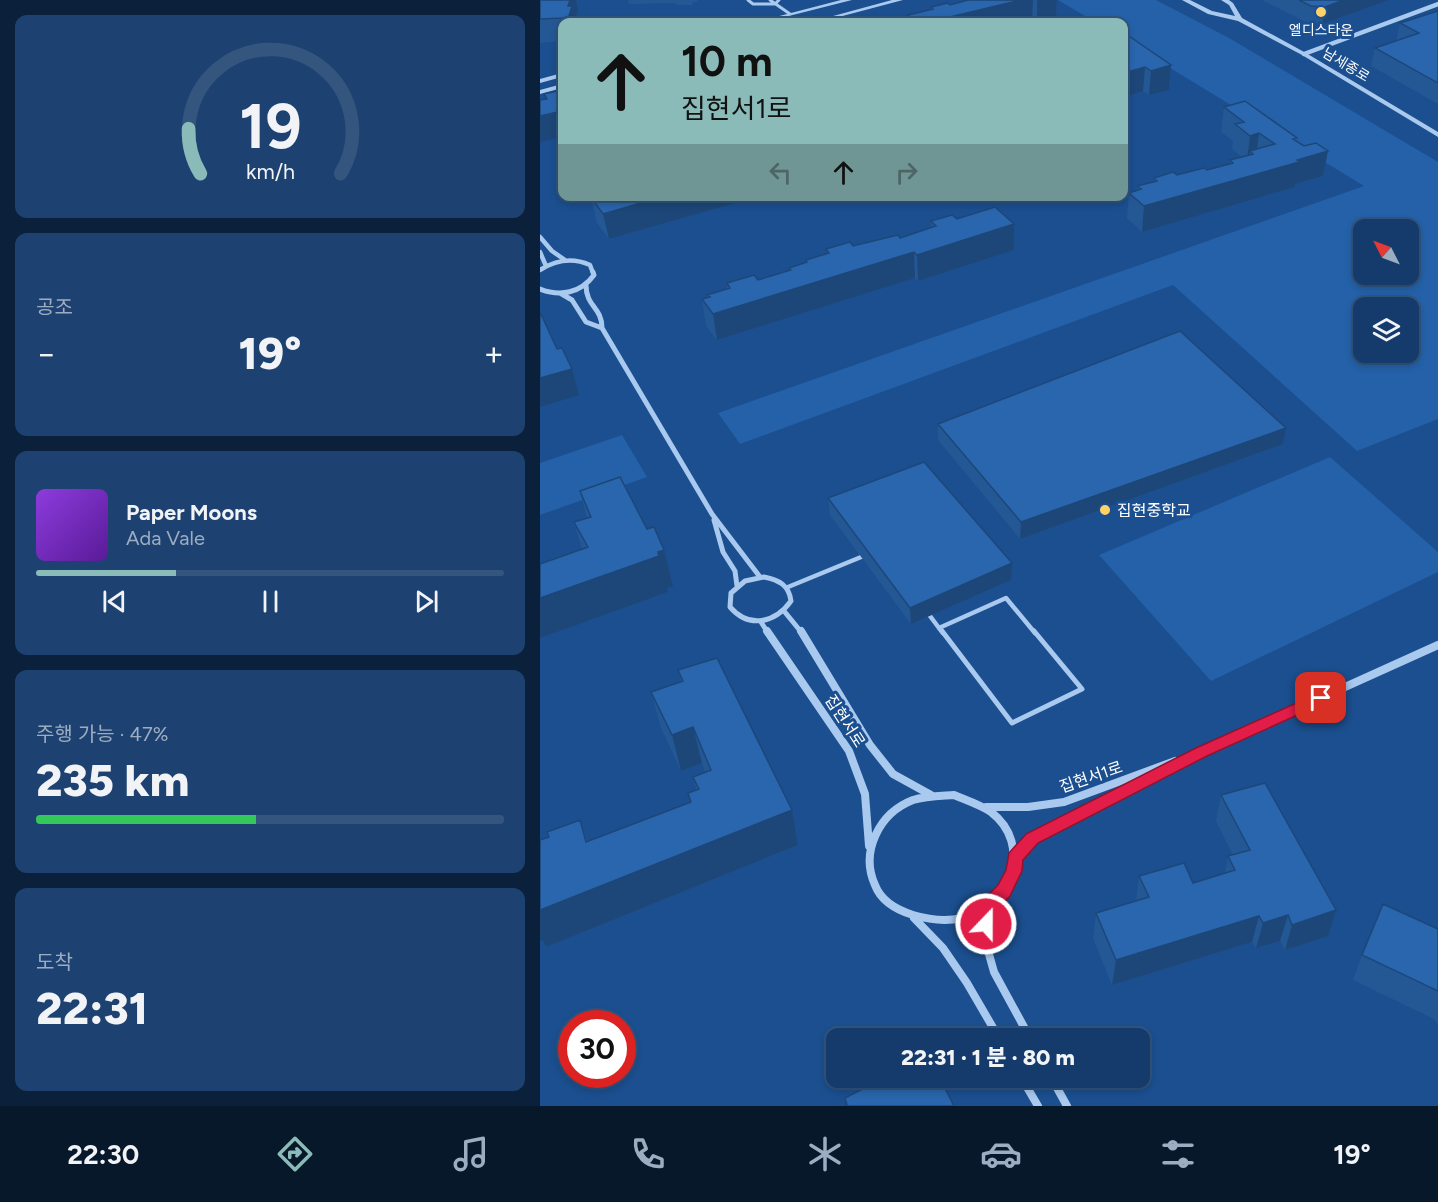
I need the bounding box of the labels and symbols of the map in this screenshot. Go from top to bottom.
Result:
marker: 엘디스타운 [1314,5,1328,19]
place label: 엘디스타운 [1289,22,1353,39]
street label: 남세종로 [1320,44,1373,86]
north arrow [1353,219,1419,285]
place label: 집현중학교 [1117,501,1191,520]
marker: 집현중학교 [1098,503,1112,517]
pin [1295,672,1346,723]
street label: 집현서로 [821,691,869,751]
street label: 집현서1로 [1057,757,1125,797]
position arrow [954,892,1018,956]
speed limit sign: 30 [558,1010,636,1088]

